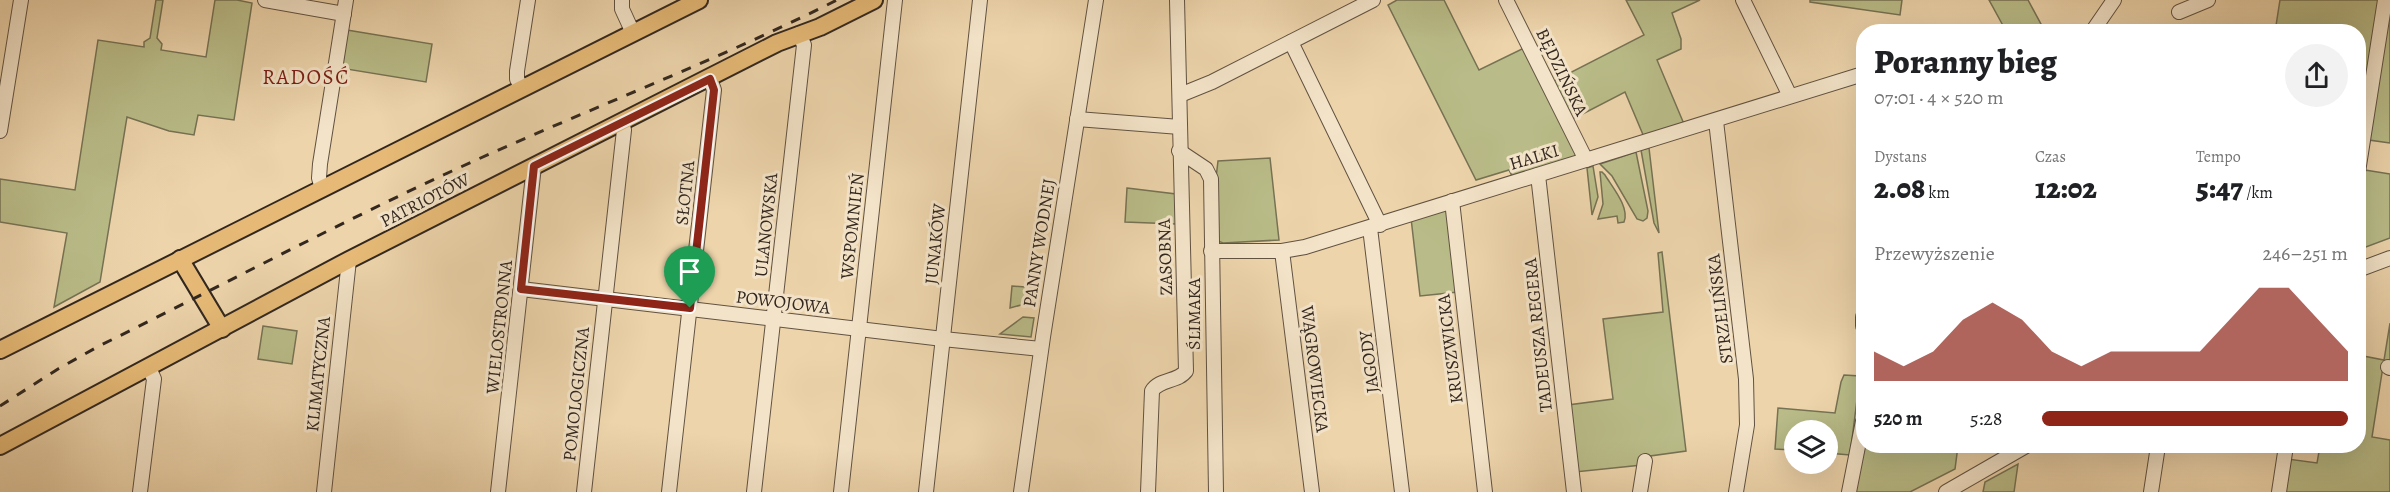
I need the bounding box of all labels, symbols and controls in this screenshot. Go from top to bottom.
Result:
street label: BĘDZIŃSKA [1530,24,1594,120]
text: Poranny bieg [1874,39,2057,84]
button: share [2285,44,2348,107]
district label: RADOŚĆ [262,63,350,91]
text: 07:01 · 4 × 520 m [1874,84,2004,111]
street label: HALKI [1506,138,1562,176]
text: Dystans [1874,146,1927,168]
text: Czas [2035,146,2066,168]
text: Tempo [2196,146,2241,168]
street label: SŁOTNA [670,159,700,226]
street label: PATRIOTÓW [376,167,474,233]
text: 2.08 [1874,168,1925,208]
text: 12:02 [2035,168,2097,208]
text: 5:47 [2196,168,2243,208]
street label: ULANOWSKA [749,171,783,278]
street label: WSPOMNIEŃ [834,172,870,281]
street label: PANNY WODNEJ [1017,177,1061,309]
text: km [1925,182,1950,204]
text: /km [2243,182,2273,204]
street label: JUNAKÓW [919,202,951,286]
street label: ZASOBNA [1152,218,1178,296]
text: Przewyższenie [1874,240,1995,267]
text: 246–251 m [2263,240,2348,267]
pin [664,246,715,308]
street label: STRZELIŃSKA [1701,252,1739,365]
icon: arrive [673,255,706,288]
street label: TADEUSZA REGERA [1518,256,1558,413]
street label: WIELOSTRONNA [480,258,518,396]
street label: ŚLIMAKA [1182,277,1206,350]
street label: POWOJOWA [734,284,832,320]
street label: KRUSZWICKA [1431,292,1469,405]
street label: WĄGROWIECKA [1295,303,1335,434]
street label: KLIMATYCZNA [300,315,336,433]
street label: POMOLOGICZNA [557,325,595,462]
street label: JAGODY [1353,328,1385,394]
text: 520 m [1874,405,1923,432]
text: 5:28 [1970,405,2003,432]
map controls [1784,420,1838,474]
button: layers [1784,420,1838,474]

